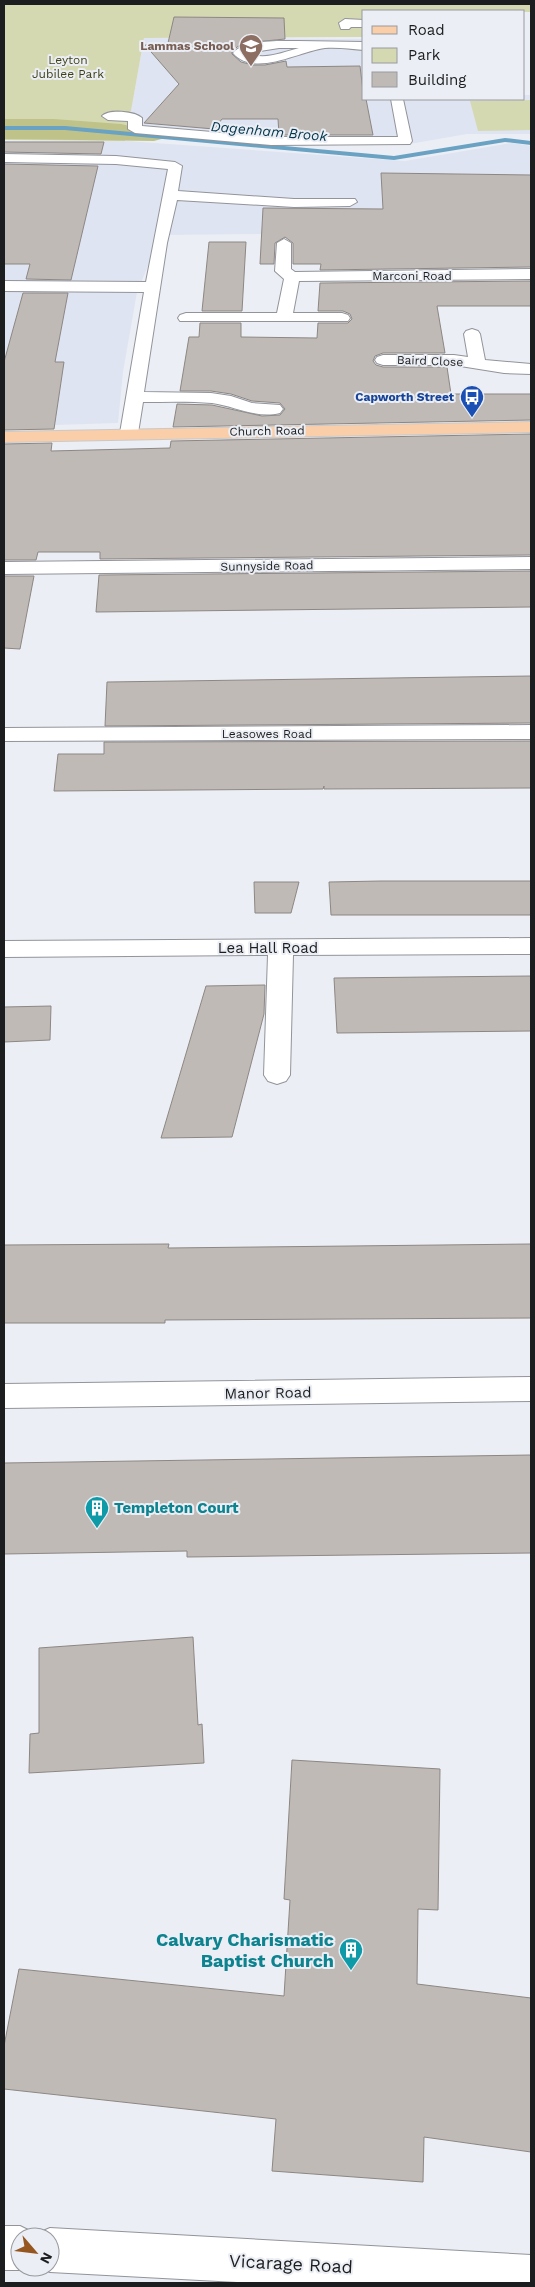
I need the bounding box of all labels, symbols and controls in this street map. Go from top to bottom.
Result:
legend [362,10,525,100]
text: Road [408,21,445,39]
school or university icon: Lammas School [238,33,264,67]
place label: Lammas School [140,39,234,53]
text: Park [408,46,441,64]
park label: Leyton Jubilee Park [32,53,104,81]
text: Building [408,71,466,89]
water label: Dagenham Brook [210,118,328,144]
street label: Marconi Road [372,269,452,283]
street label: Baird Close [397,353,464,369]
bus stop icon: Capworth Street [459,384,485,418]
place label: Capworth Street [355,390,455,404]
street label: Church Road [229,423,305,439]
street label: Sunnyside Road [220,558,314,574]
street label: Leasowes Road [222,727,312,741]
street label: Lea Hall Road [218,939,318,957]
street label: Manor Road [224,1383,312,1403]
building icon: Templeton Court [84,1495,110,1529]
place label: Templeton Court [114,1499,239,1517]
place label: Calvary Charismatic Baptist Church [156,1929,334,1971]
building icon: Calvary Charismatic Baptist Church [338,1937,364,1971]
north arrow [10,2227,60,2277]
text: N [37,2250,56,2266]
street label: Vicarage Road [229,2250,354,2277]

